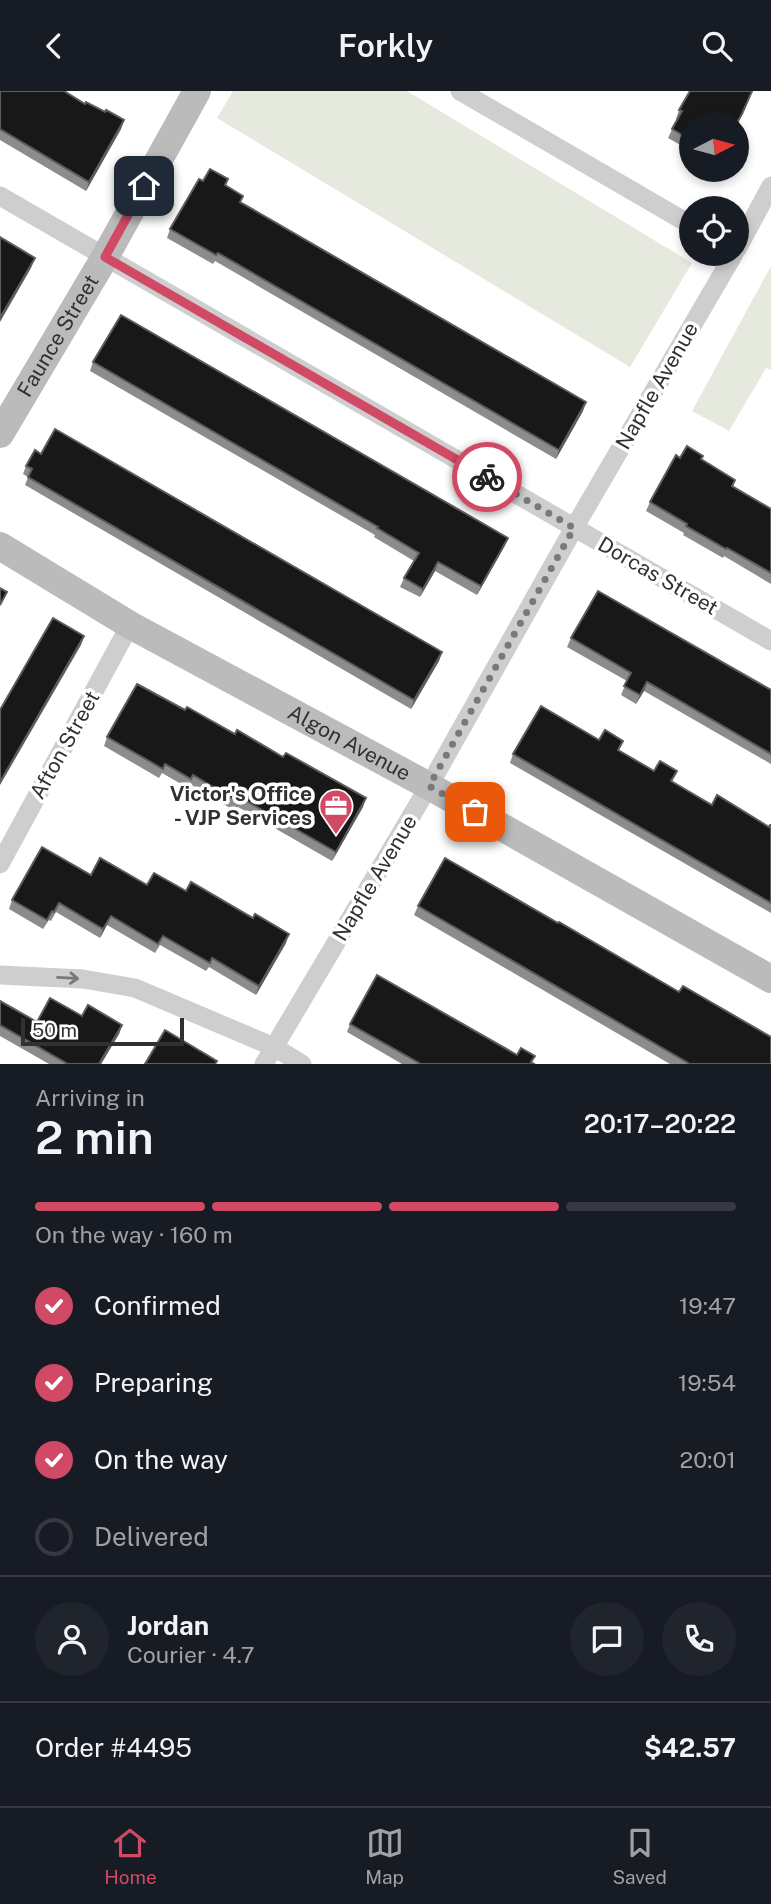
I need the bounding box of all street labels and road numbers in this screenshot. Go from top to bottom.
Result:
street label: Faunce Street [12,270,104,401]
street label: Napfle Avenue [610,318,703,454]
street label: Dorcas Street [594,531,723,620]
street label: Afton Street [25,686,105,803]
street label: Algon Avenue [284,699,415,786]
street label: Napfle Avenue [327,810,422,945]

